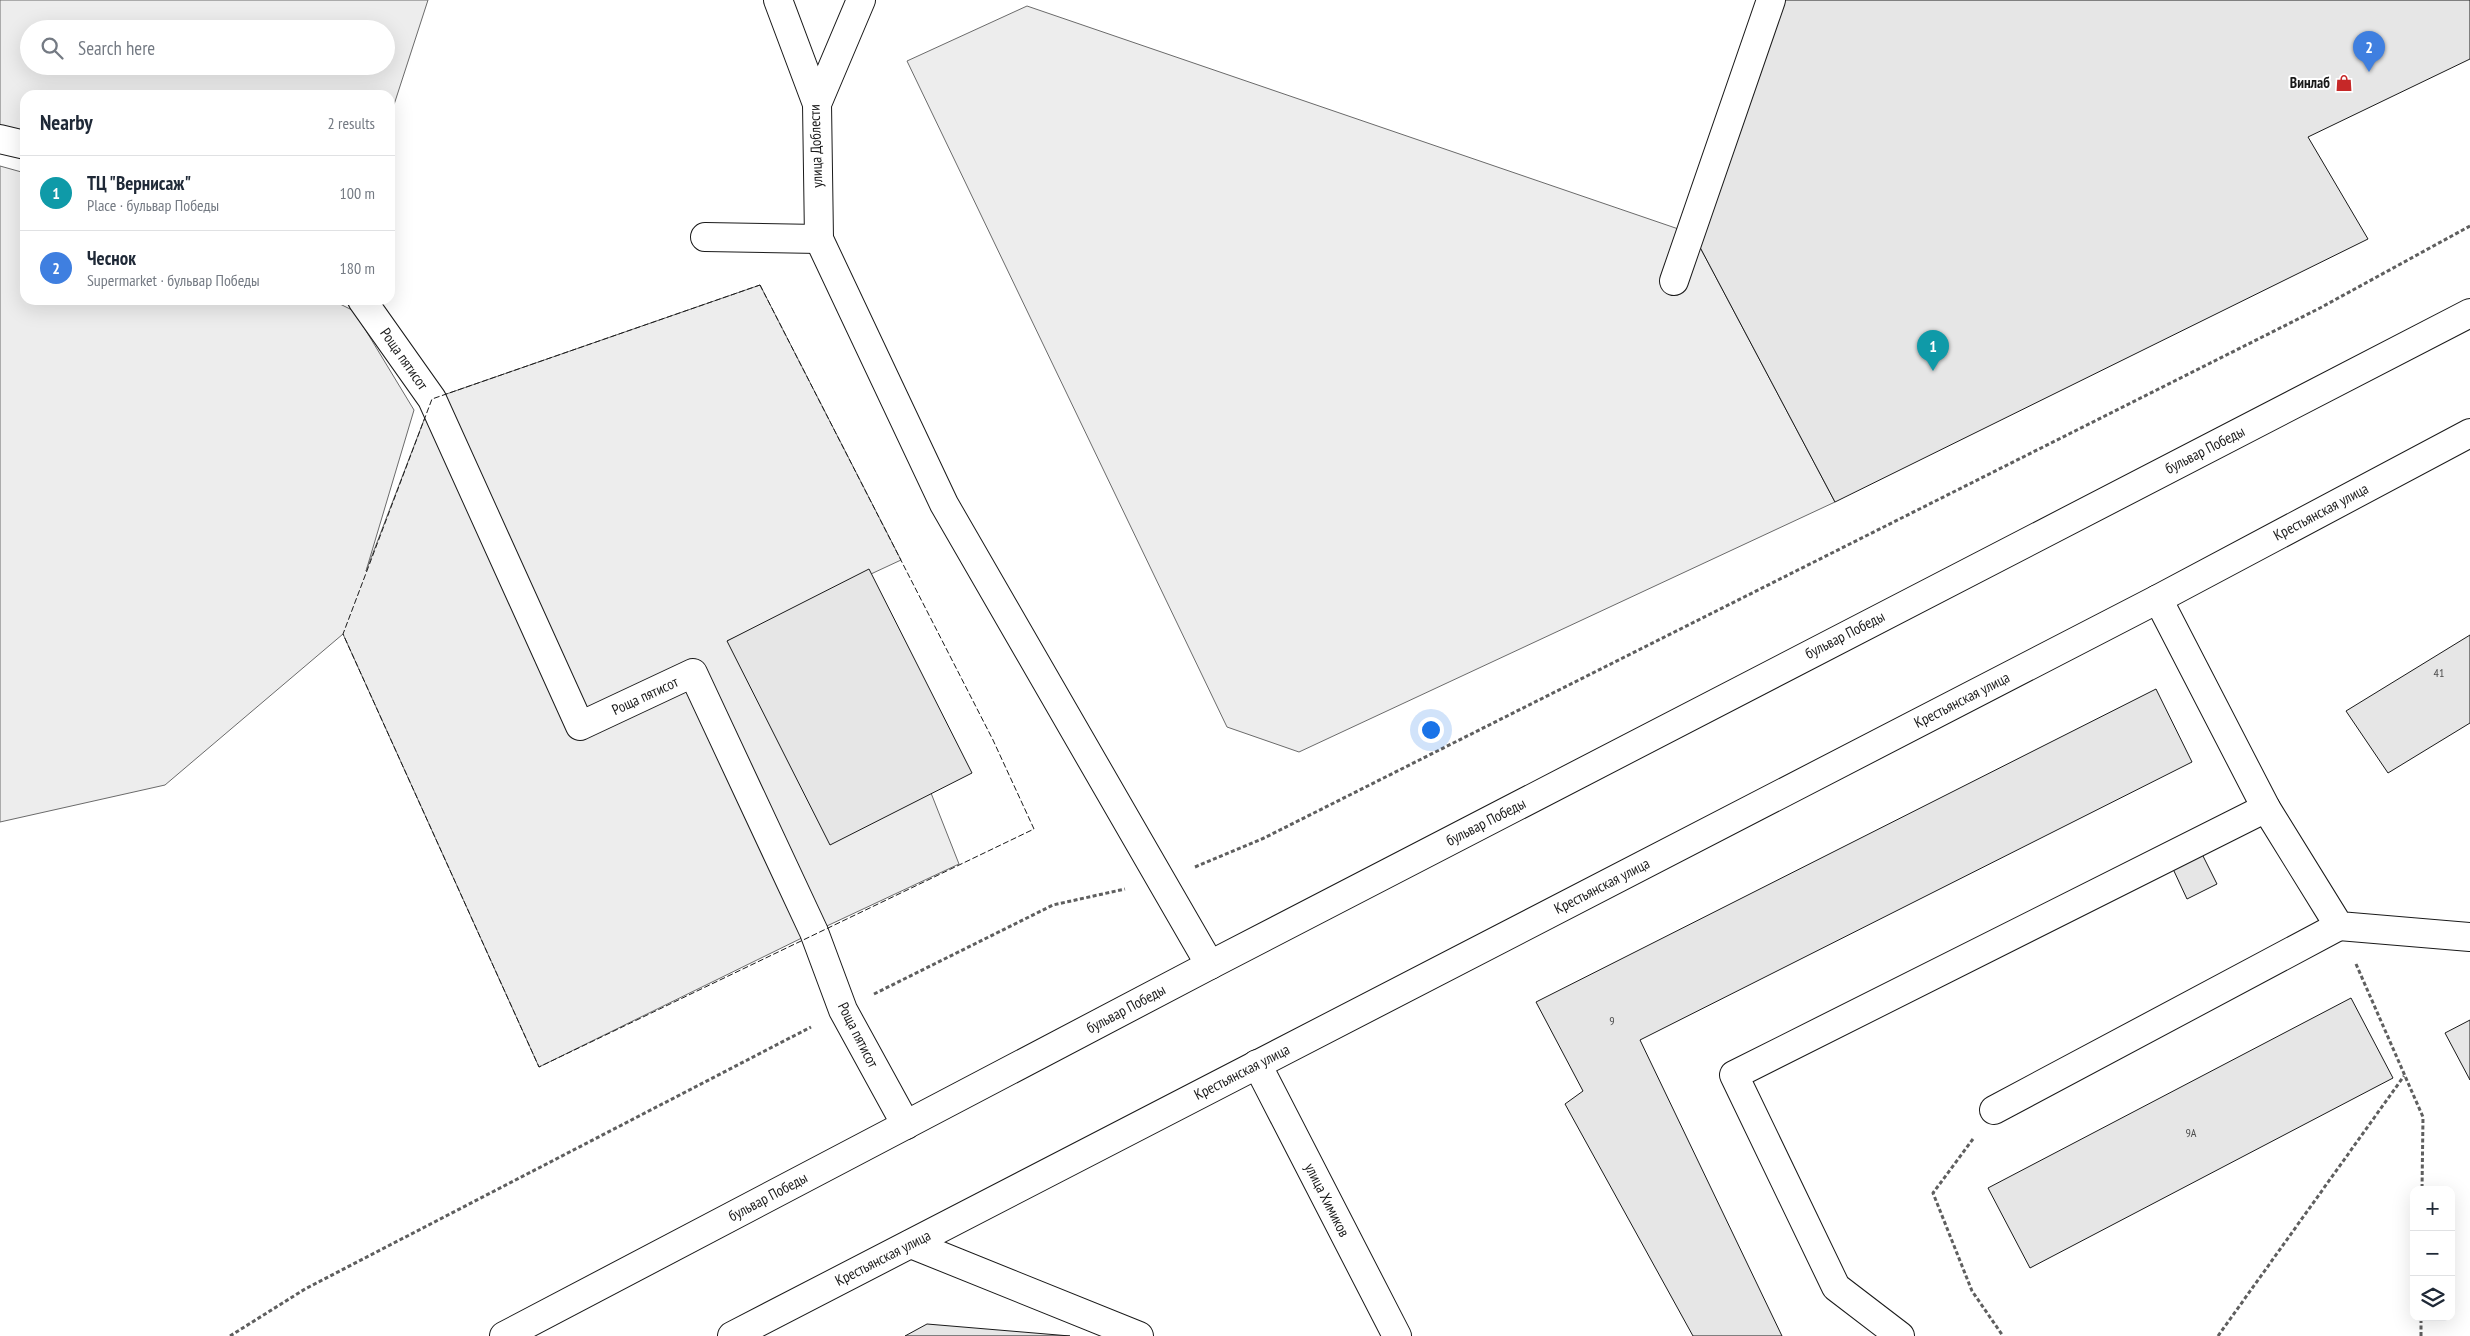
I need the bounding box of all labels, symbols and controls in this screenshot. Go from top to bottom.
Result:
search box [20,20,395,75]
pin: 2 [2353,31,2385,72]
icon: search [38,34,66,62]
text: Search here [78,36,155,60]
place label: Винлаб [2290,73,2330,92]
shop icon: Винлаб [2334,73,2354,93]
street label: улица Доблести [805,104,826,188]
text: Nearby [40,109,93,136]
text: 2 results [328,113,375,133]
text: ТЦ "Вернисаж" [87,171,191,195]
text: 1 [52,183,60,203]
text: 100 m [340,183,375,203]
text: Place · бульвар Победы [87,195,219,215]
text: Чеснок [87,246,136,270]
text: 2 [52,258,60,278]
text: 180 m [340,258,375,278]
text: Supermarket · бульвар Победы [87,270,260,290]
street label: Роща пятисот [376,324,433,393]
pin: 1 [1917,330,1949,371]
street label: бульвар Победы [2162,421,2248,478]
street label: Крестьянская улица [2270,479,2371,545]
street label: бульвар Победы [1802,606,1888,663]
house number: 41 [2434,665,2444,680]
street label: Крестьянская улица [1911,667,2013,732]
street label: Роща пятисот [609,672,681,719]
your location [1418,717,1444,743]
street label: бульвар Победы [1443,793,1529,850]
street label: Крестьянская улица [1551,853,1653,918]
street label: бульвар Победы [1083,980,1169,1037]
street label: Роща пятисот [834,999,883,1071]
house number: 9 [1609,1013,1615,1028]
street label: Крестьянская улица [1191,1039,1293,1104]
house number: 9А [2185,1125,2197,1140]
street label: улица Химиков [1301,1160,1354,1240]
street label: бульвар Победы [725,1168,811,1225]
map controls [2410,1186,2455,1321]
button: + [2410,1186,2455,1231]
street label: Крестьянская улица [832,1225,934,1290]
button: − [2410,1231,2455,1276]
button: layers [2410,1276,2455,1321]

